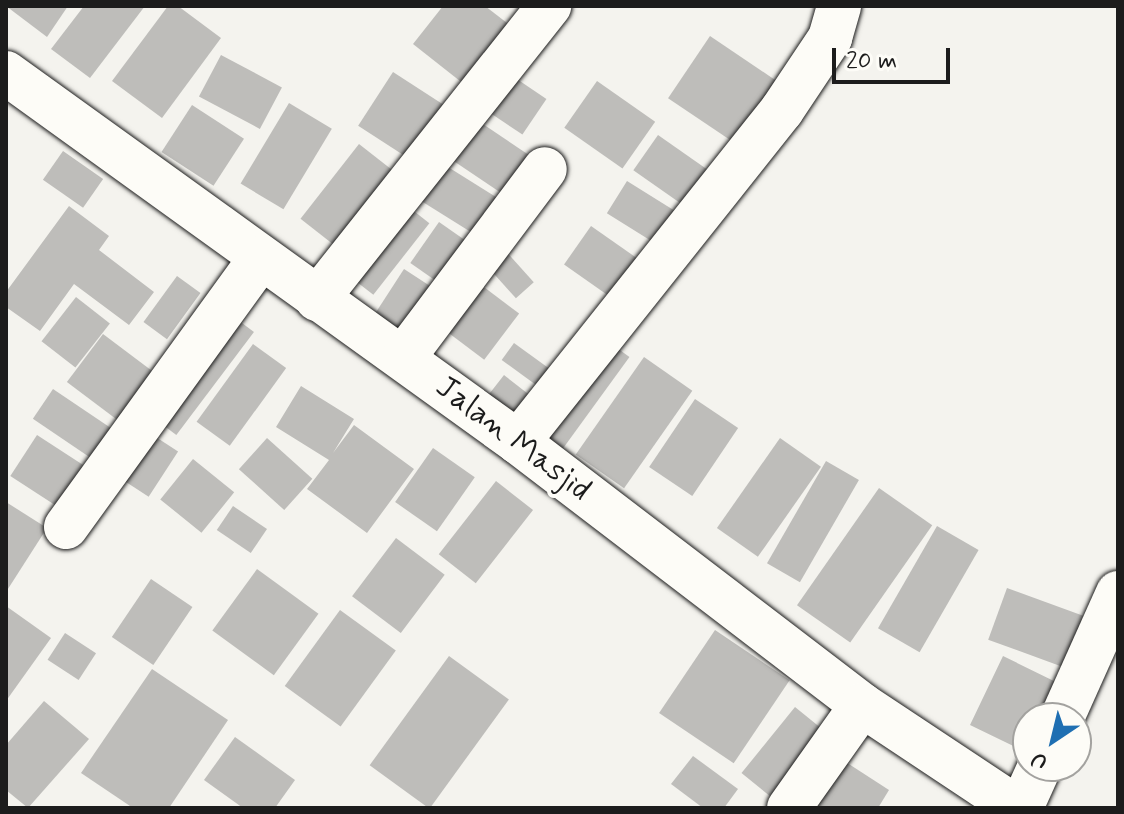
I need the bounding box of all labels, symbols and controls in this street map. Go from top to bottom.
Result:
scale bar [836,32,954,82]
text: 20 m [846,46,897,77]
street label: Jalan Masjid [429,369,597,509]
north arrow [1012,702,1092,782]
text: U [1025,744,1053,776]

